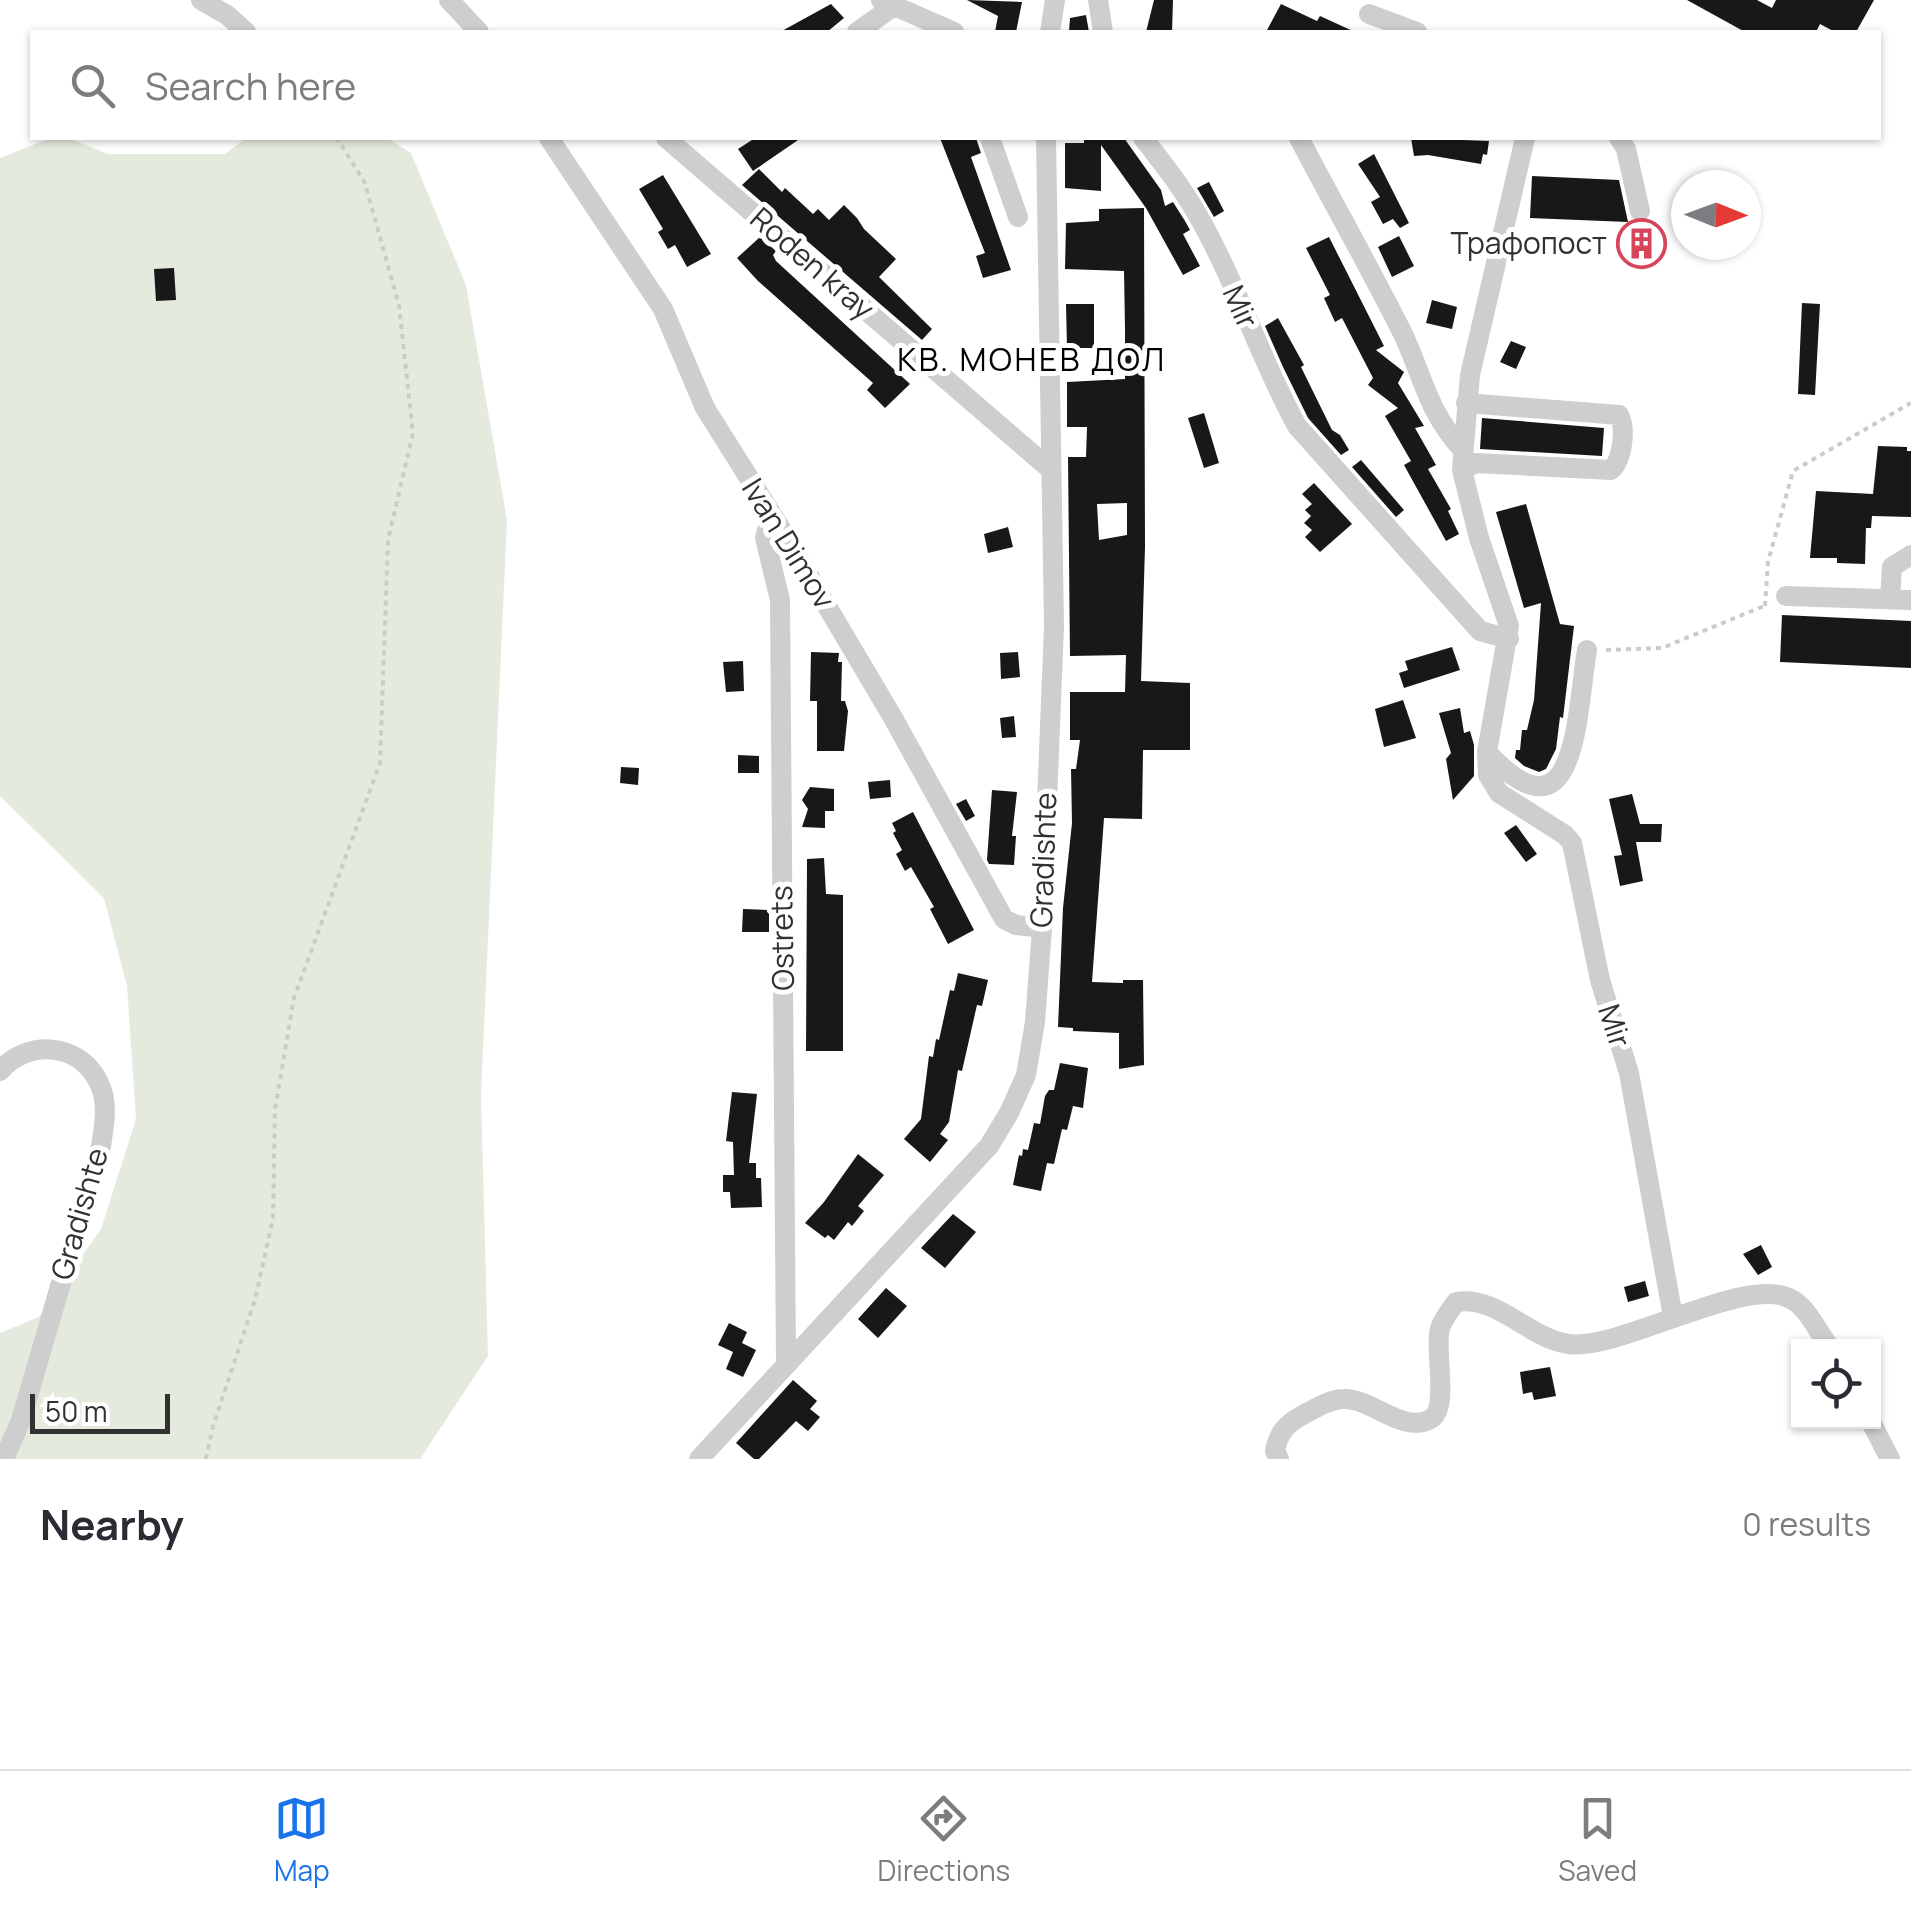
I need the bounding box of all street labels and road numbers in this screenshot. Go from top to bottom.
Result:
street label: Roden kray [742,198,884,328]
street label: Mir [1214,278,1269,335]
street label: Ivan Dimov [733,470,846,616]
street label: Gradishte [1020,792,1065,928]
street label: Ostrets [760,885,803,991]
street label: Mir [1589,999,1642,1053]
street label: Gradishte [40,1143,117,1284]

